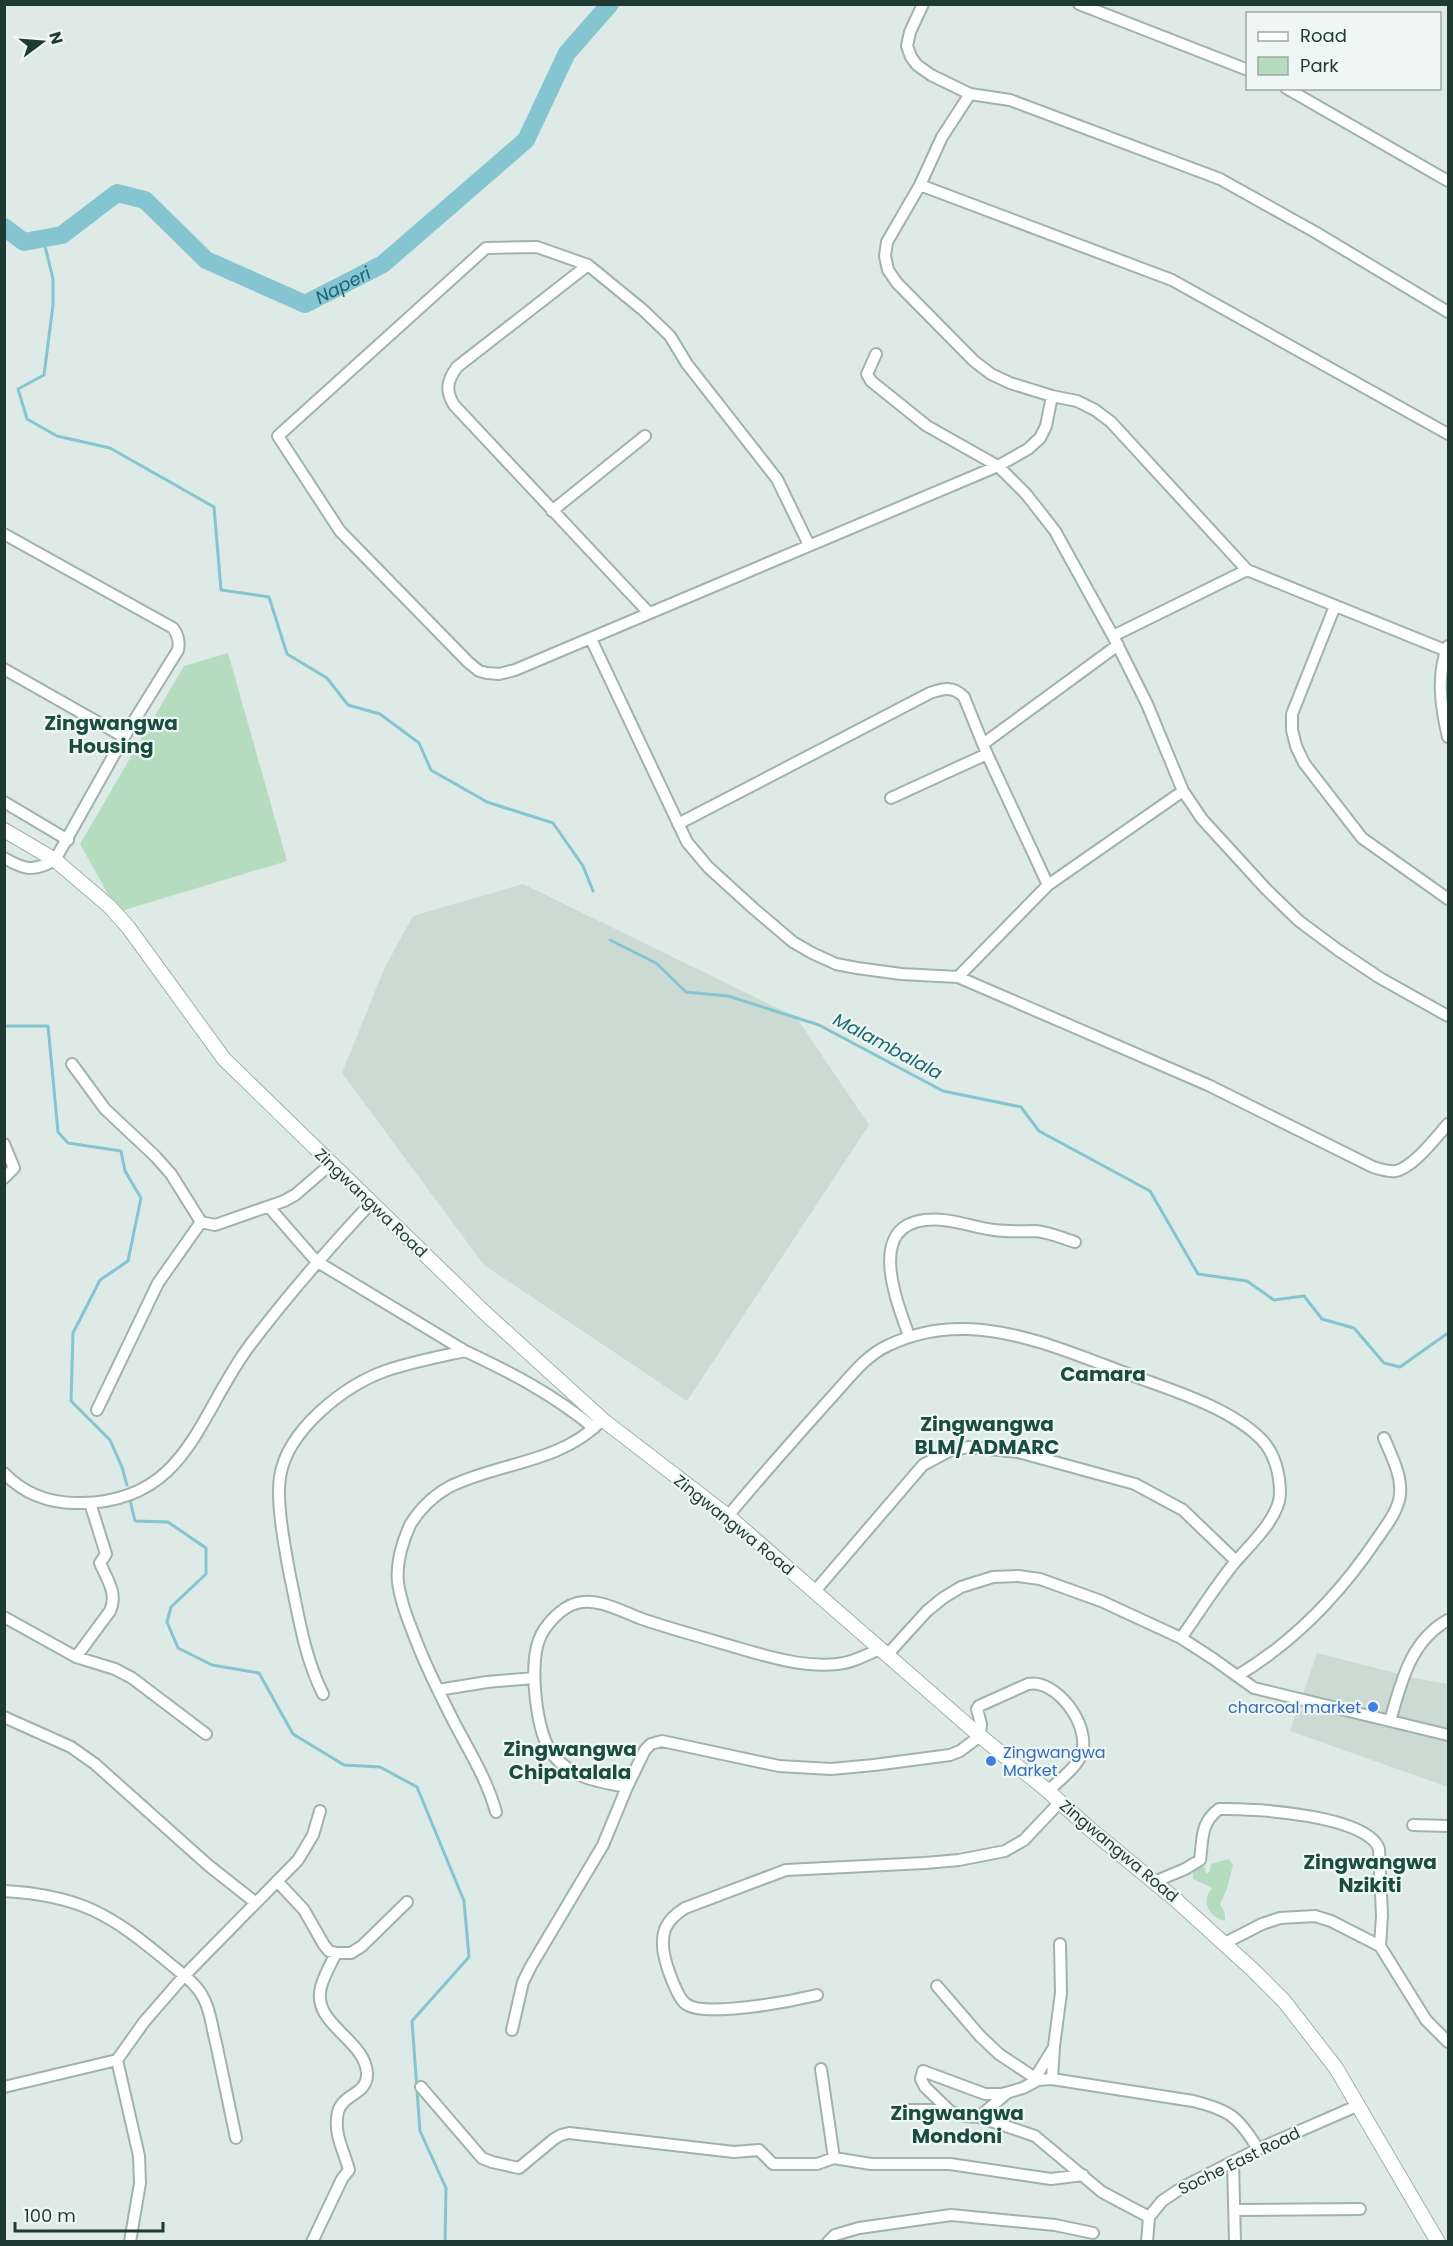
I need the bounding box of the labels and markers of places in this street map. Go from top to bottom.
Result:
place label: charcoal market [1228,1696,1361,1719]
marker: charcoal market [1366,1700,1380,1714]
place label: Zingwangwa Market [1003,1741,1106,1782]
marker: Zingwangwa Market [984,1754,998,1768]

